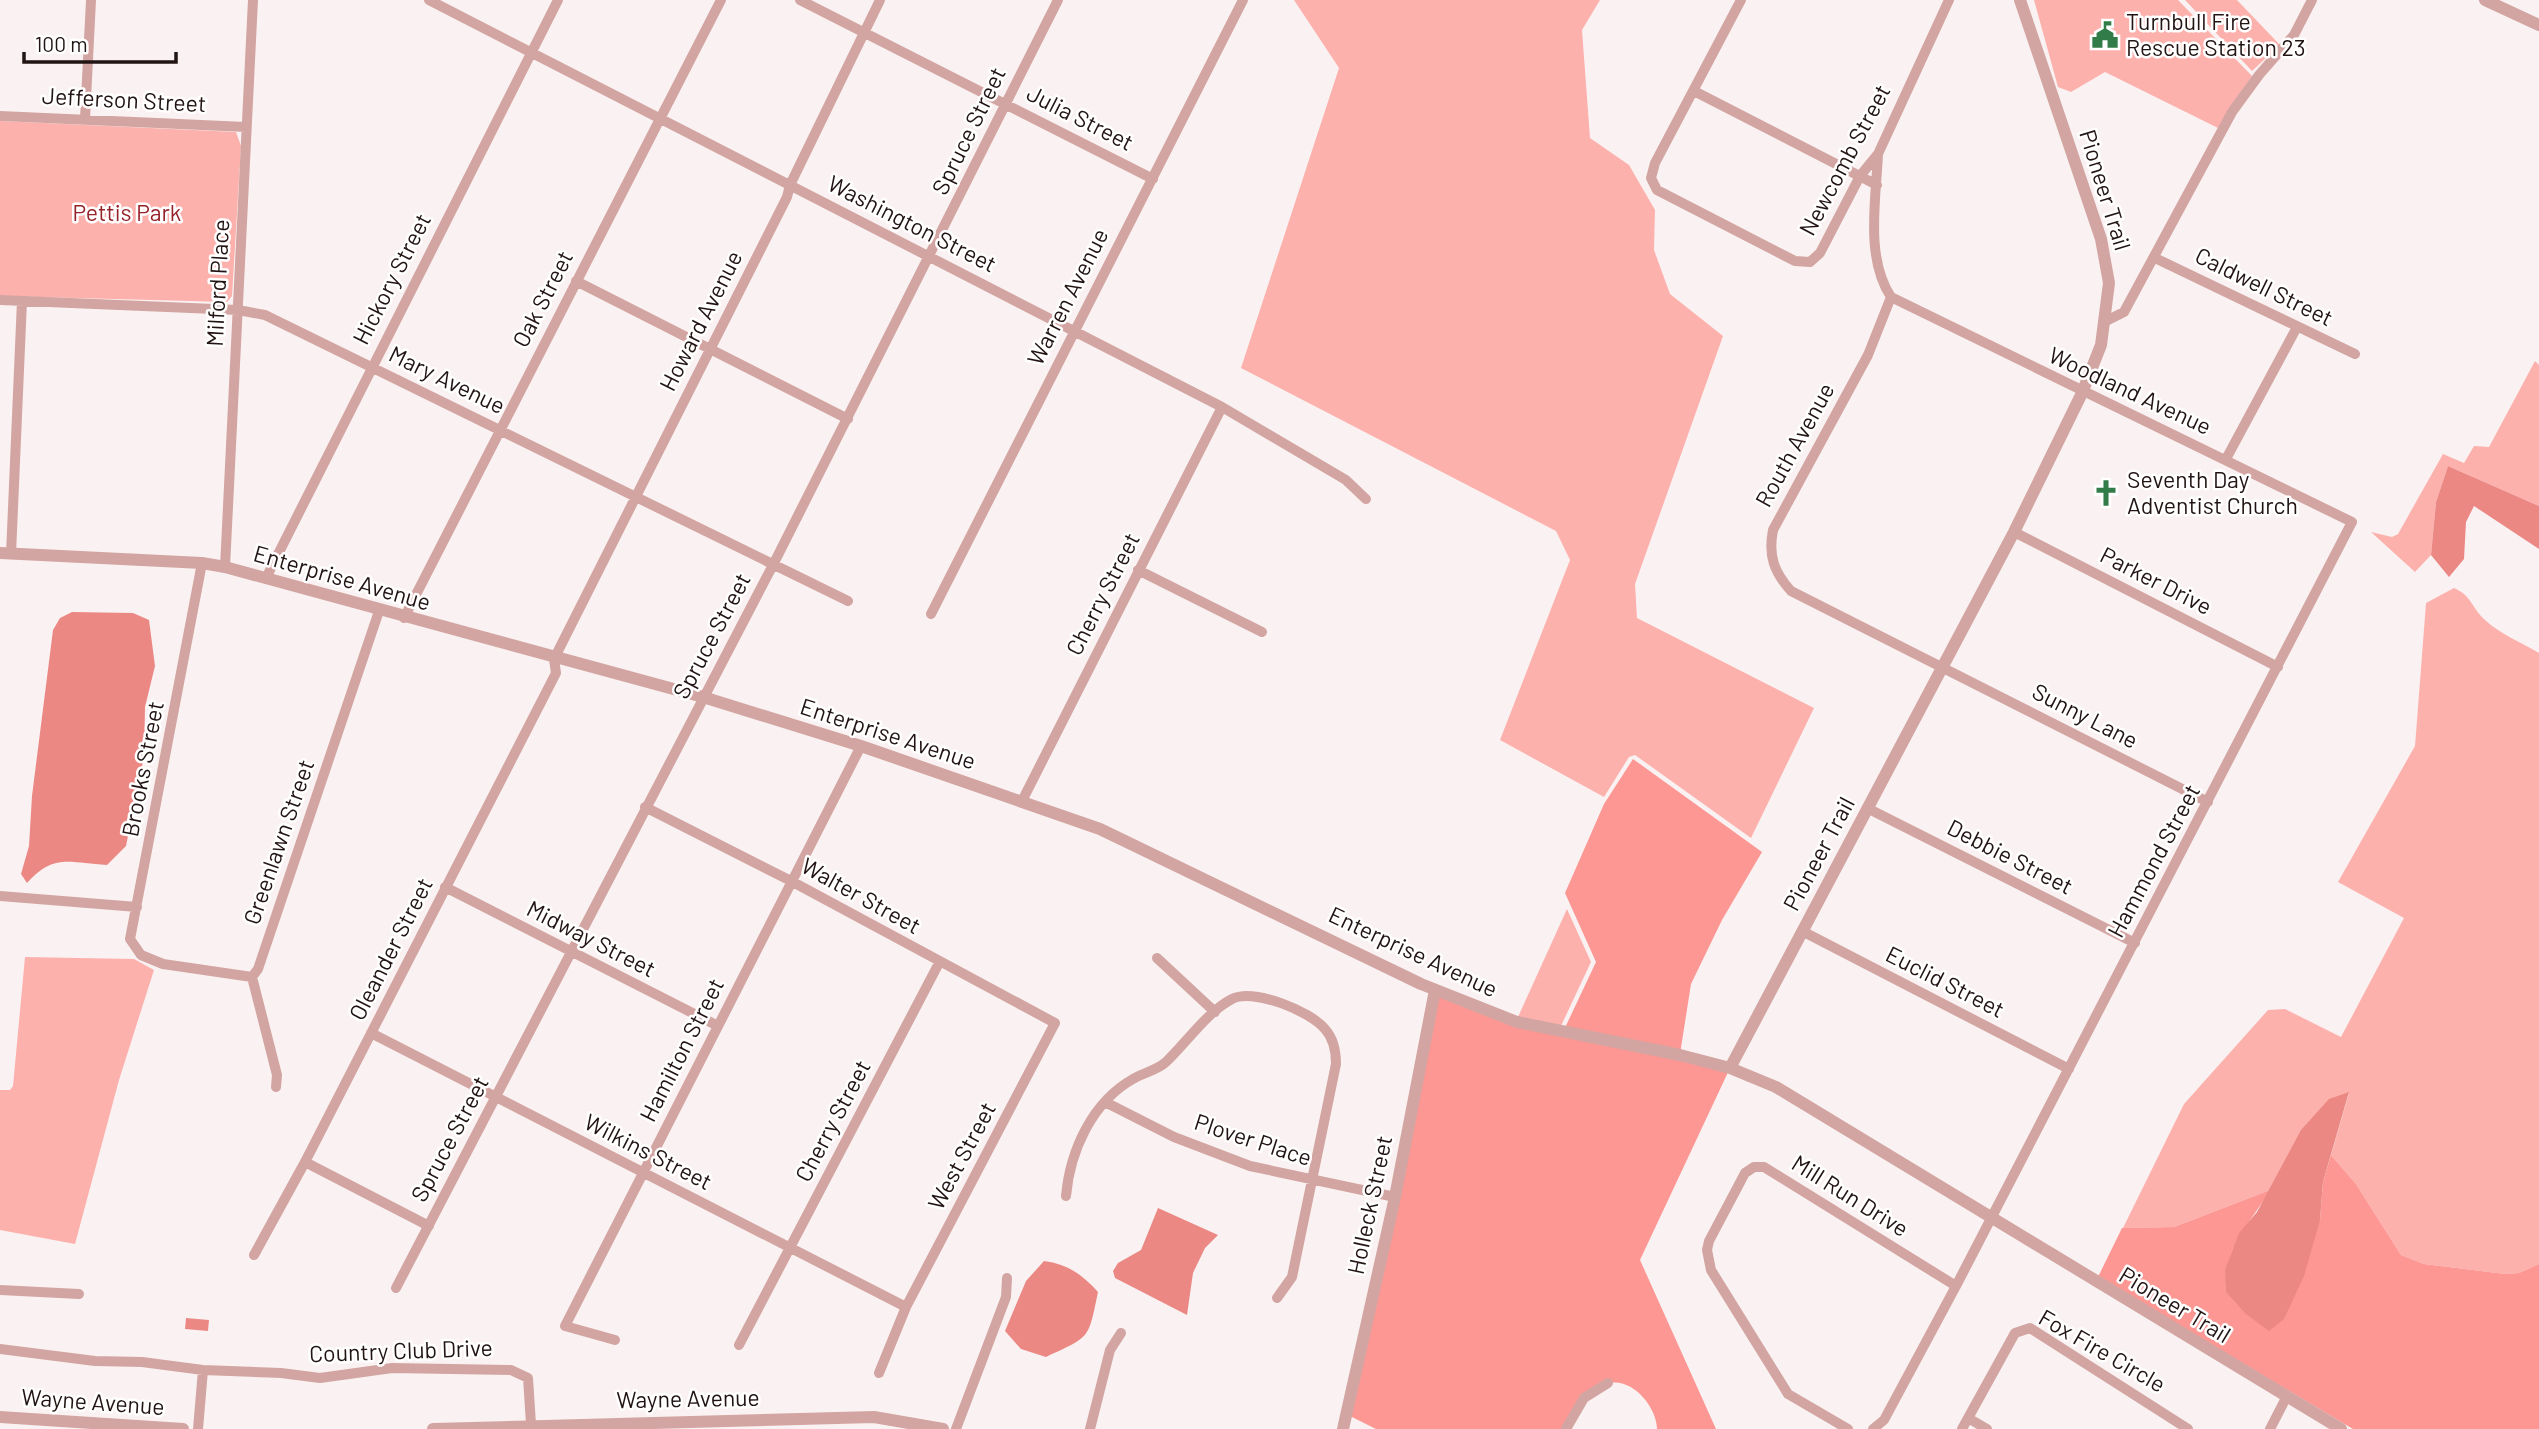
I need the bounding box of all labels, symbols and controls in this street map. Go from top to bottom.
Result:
place label: Turnbull Fire Rescue Station 23 [2126,7,2306,61]
public building icon: Turnbull Fire Rescue Station 23 [2090,20,2120,50]
scale bar [24,21,177,65]
text: 100 m [35,31,88,56]
street label: Spruce Street [925,62,1011,199]
street label: Julia Street [1022,78,1138,156]
street label: Newcomb Street [1793,79,1896,240]
street label: Jefferson Street [41,81,207,117]
street label: Pioneer Trail [2074,126,2138,254]
street label: Washington Street [824,169,1001,278]
park label: Pettis Park [73,198,181,226]
street label: Hickory Street [346,208,436,349]
street label: Milford Place [200,219,234,347]
street label: Warren Avenue [1021,223,1114,370]
street label: Caldwell Street [2191,241,2338,332]
street label: Oak Street [506,245,578,352]
street label: Howard Avenue [653,246,747,395]
street label: Mary Avenue [385,339,510,419]
street label: Woodland Avenue [2045,340,2216,440]
street label: Routh Avenue [1749,378,1840,511]
place label: Seventh Day Adventist Church [2127,465,2298,519]
church icon: Seventh Day Adventist Church [2091,478,2121,508]
street label: Cherry Street [1059,528,1145,660]
street label: Enterprise Avenue [250,538,434,616]
street label: Parker Drive [2096,540,2217,620]
street label: Spruce Street [666,568,756,703]
street label: Sunny Lane [2028,677,2143,754]
street label: Enterprise Avenue [797,691,980,775]
street label: Brooks Street [115,699,169,839]
street label: Greenlawn Street [237,756,319,928]
street label: Hammond Street [2101,779,2205,942]
street label: Pioneer Trail [1776,792,1860,915]
street label: Debbie Street [1943,813,2078,900]
street label: Walter Street [797,851,926,939]
street label: Oleander Street [342,873,438,1025]
street label: Midway Street [522,894,661,983]
street label: Enterprise Avenue [1325,900,1502,1002]
street label: Euclid Street [1881,939,2009,1023]
street label: Hamilton Street [633,973,729,1126]
street label: Cherry Street [788,1055,876,1186]
street label: Spruce Street [404,1071,494,1206]
street label: West Street [921,1097,1001,1214]
street label: Wilkins Street [580,1107,717,1195]
street label: Plover Place [1191,1107,1315,1171]
street label: Holleck Street [1341,1133,1397,1277]
street label: Mill Run Drive [1787,1148,1914,1242]
street label: Pioneer Trail [2115,1260,2236,1348]
street label: Fox Fire Circle [2034,1303,2171,1398]
street label: Country Club Drive [309,1333,493,1367]
street label: Wayne Avenue [21,1382,166,1420]
street label: Wayne Avenue [616,1383,760,1413]

